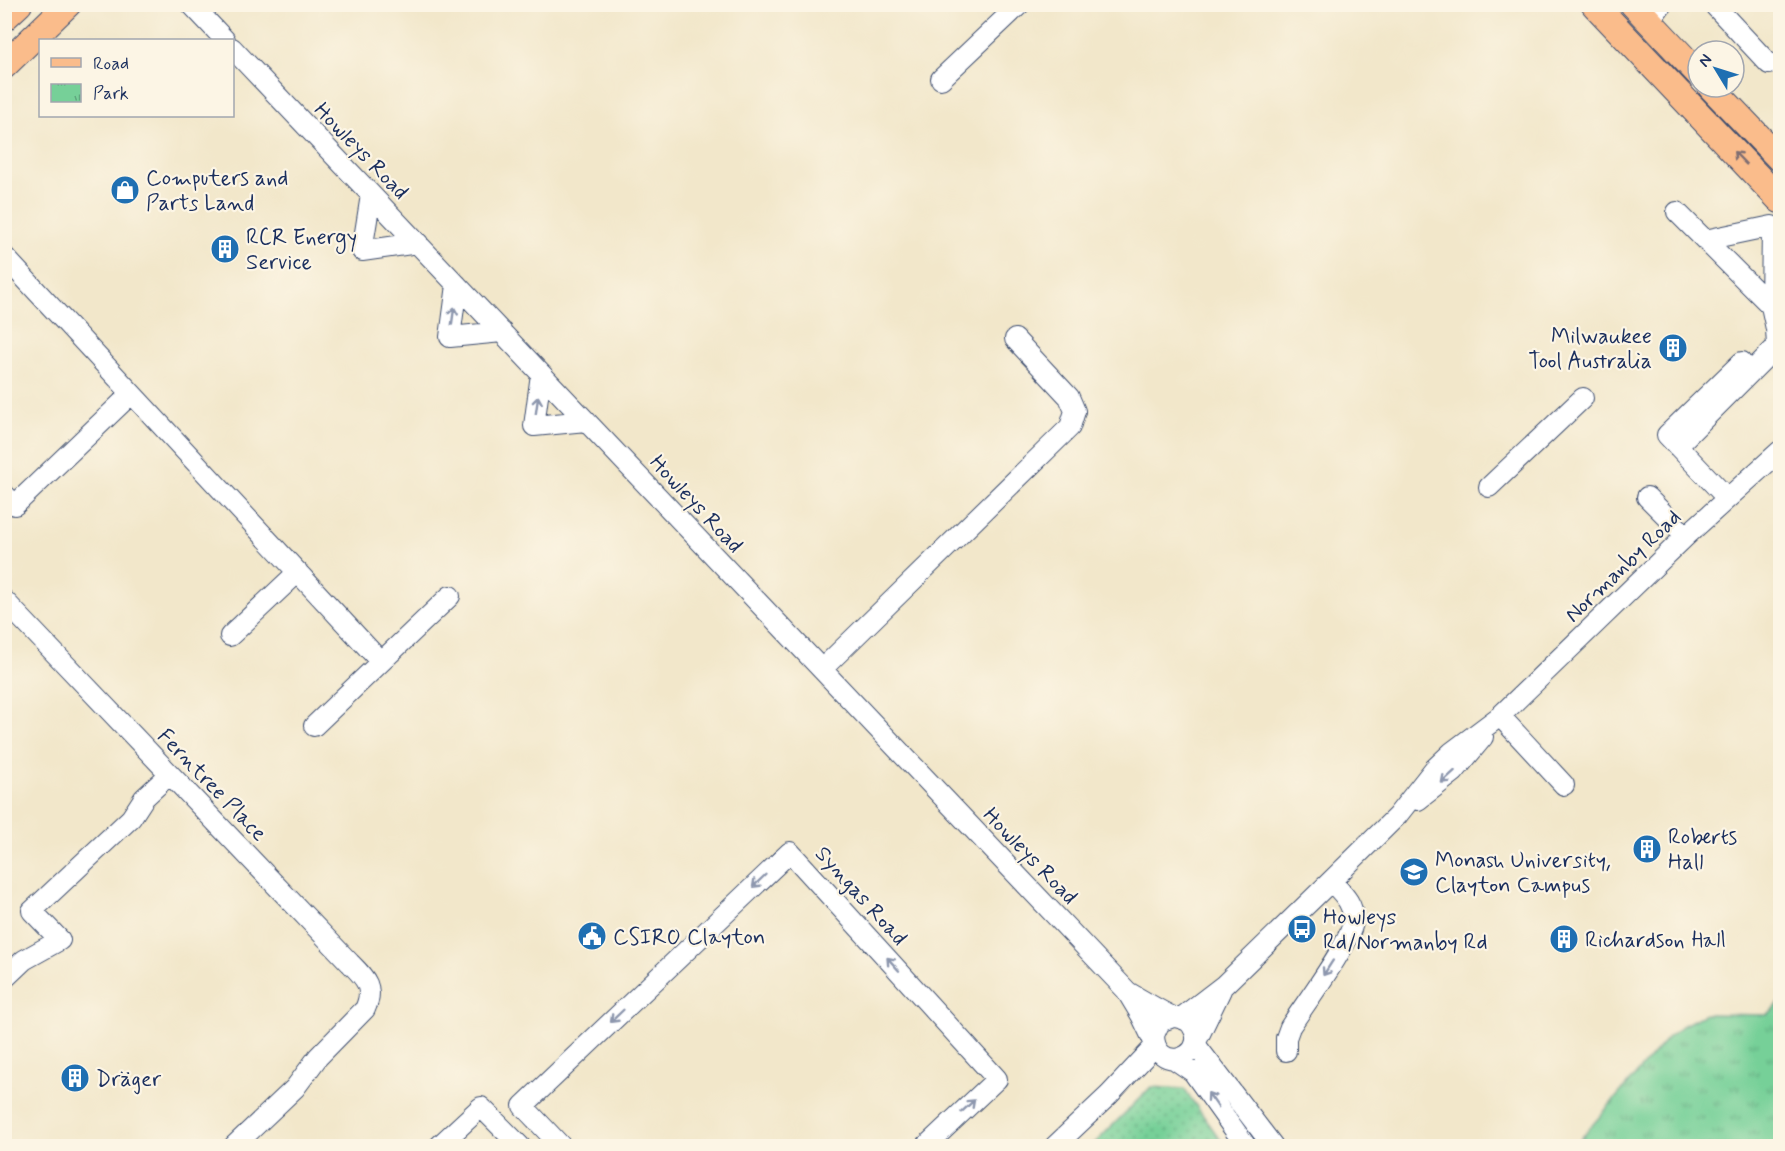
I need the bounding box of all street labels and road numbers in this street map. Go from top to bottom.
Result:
street label: Howleys Road [307,97,414,206]
street label: Howleys Road [643,449,748,559]
street label: Normanby Road [1559,504,1687,629]
street label: Ferntree Place [151,723,272,848]
street label: Howleys Road [976,802,1083,911]
street label: Syngas Road [808,841,913,953]

